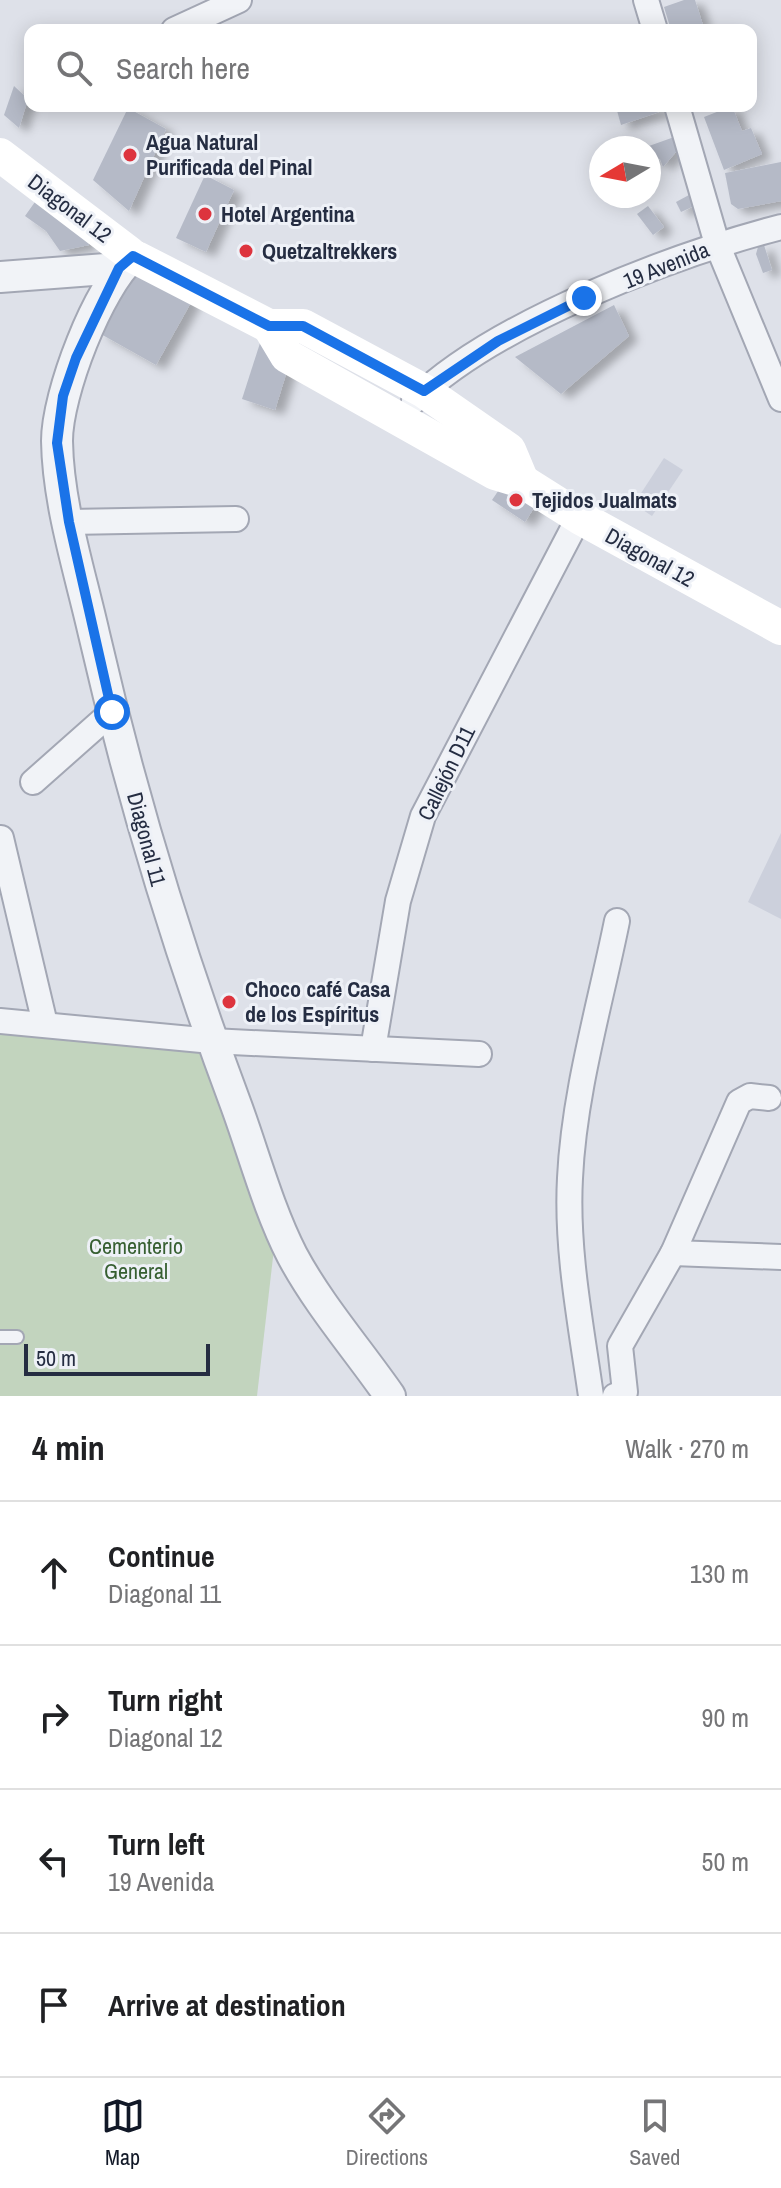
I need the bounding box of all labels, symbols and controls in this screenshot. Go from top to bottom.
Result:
search box [24,24,757,112]
icon: search [52,46,96,90]
text: Search here [116,48,250,88]
place label: Agua Natural Purificada del Pinal [146,127,312,182]
north arrow [589,136,661,208]
marker: Agua Natural Purificada del Pinal [121,146,139,164]
street label: Diagonal 12 [22,167,118,249]
place label: Hotel Argentina [221,199,355,229]
marker: Hotel Argentina [196,205,214,223]
street label: 19 Avenida [619,234,713,296]
place label: Quetzaltrekkers [262,236,397,266]
marker: Quetzaltrekkers [237,242,255,260]
route end [566,280,602,316]
place label: Tejidos Jualmats [532,485,677,515]
marker: Tejidos Jualmats [507,491,525,509]
street label: Diagonal 12 [600,520,700,594]
route start [94,694,130,730]
street label: Callejón D11 [410,721,482,825]
street label: Diagonal 11 [120,789,174,889]
place label: Choco café Casa de los Espíritus [245,974,390,1029]
marker: Choco café Casa de los Espíritus [220,993,238,1011]
park label: Cementerio General [89,1231,183,1286]
scale bar [24,1340,210,1376]
text: 50 m [36,1343,76,1373]
text: 4 min [32,1425,105,1471]
text: Walk · 270 m [625,1431,749,1466]
text: Continue [108,1536,215,1576]
icon: ahead [32,1551,76,1595]
text: 130 m [690,1556,749,1591]
text: Diagonal 11 [108,1576,221,1611]
text: Turn right [108,1680,222,1720]
icon: right [32,1695,76,1739]
text: 90 m [702,1700,749,1735]
text: Diagonal 12 [108,1720,223,1755]
text: Turn left [108,1824,205,1864]
icon: left [32,1839,76,1883]
text: 50 m [702,1844,749,1879]
text: 19 Avenida [108,1864,214,1899]
icon: arrive [32,1983,76,2027]
text: Arrive at destination [108,1985,346,2025]
tab: Map [101,2094,145,2172]
tab: Directions [346,2094,428,2172]
tab: Saved [629,2094,680,2172]

